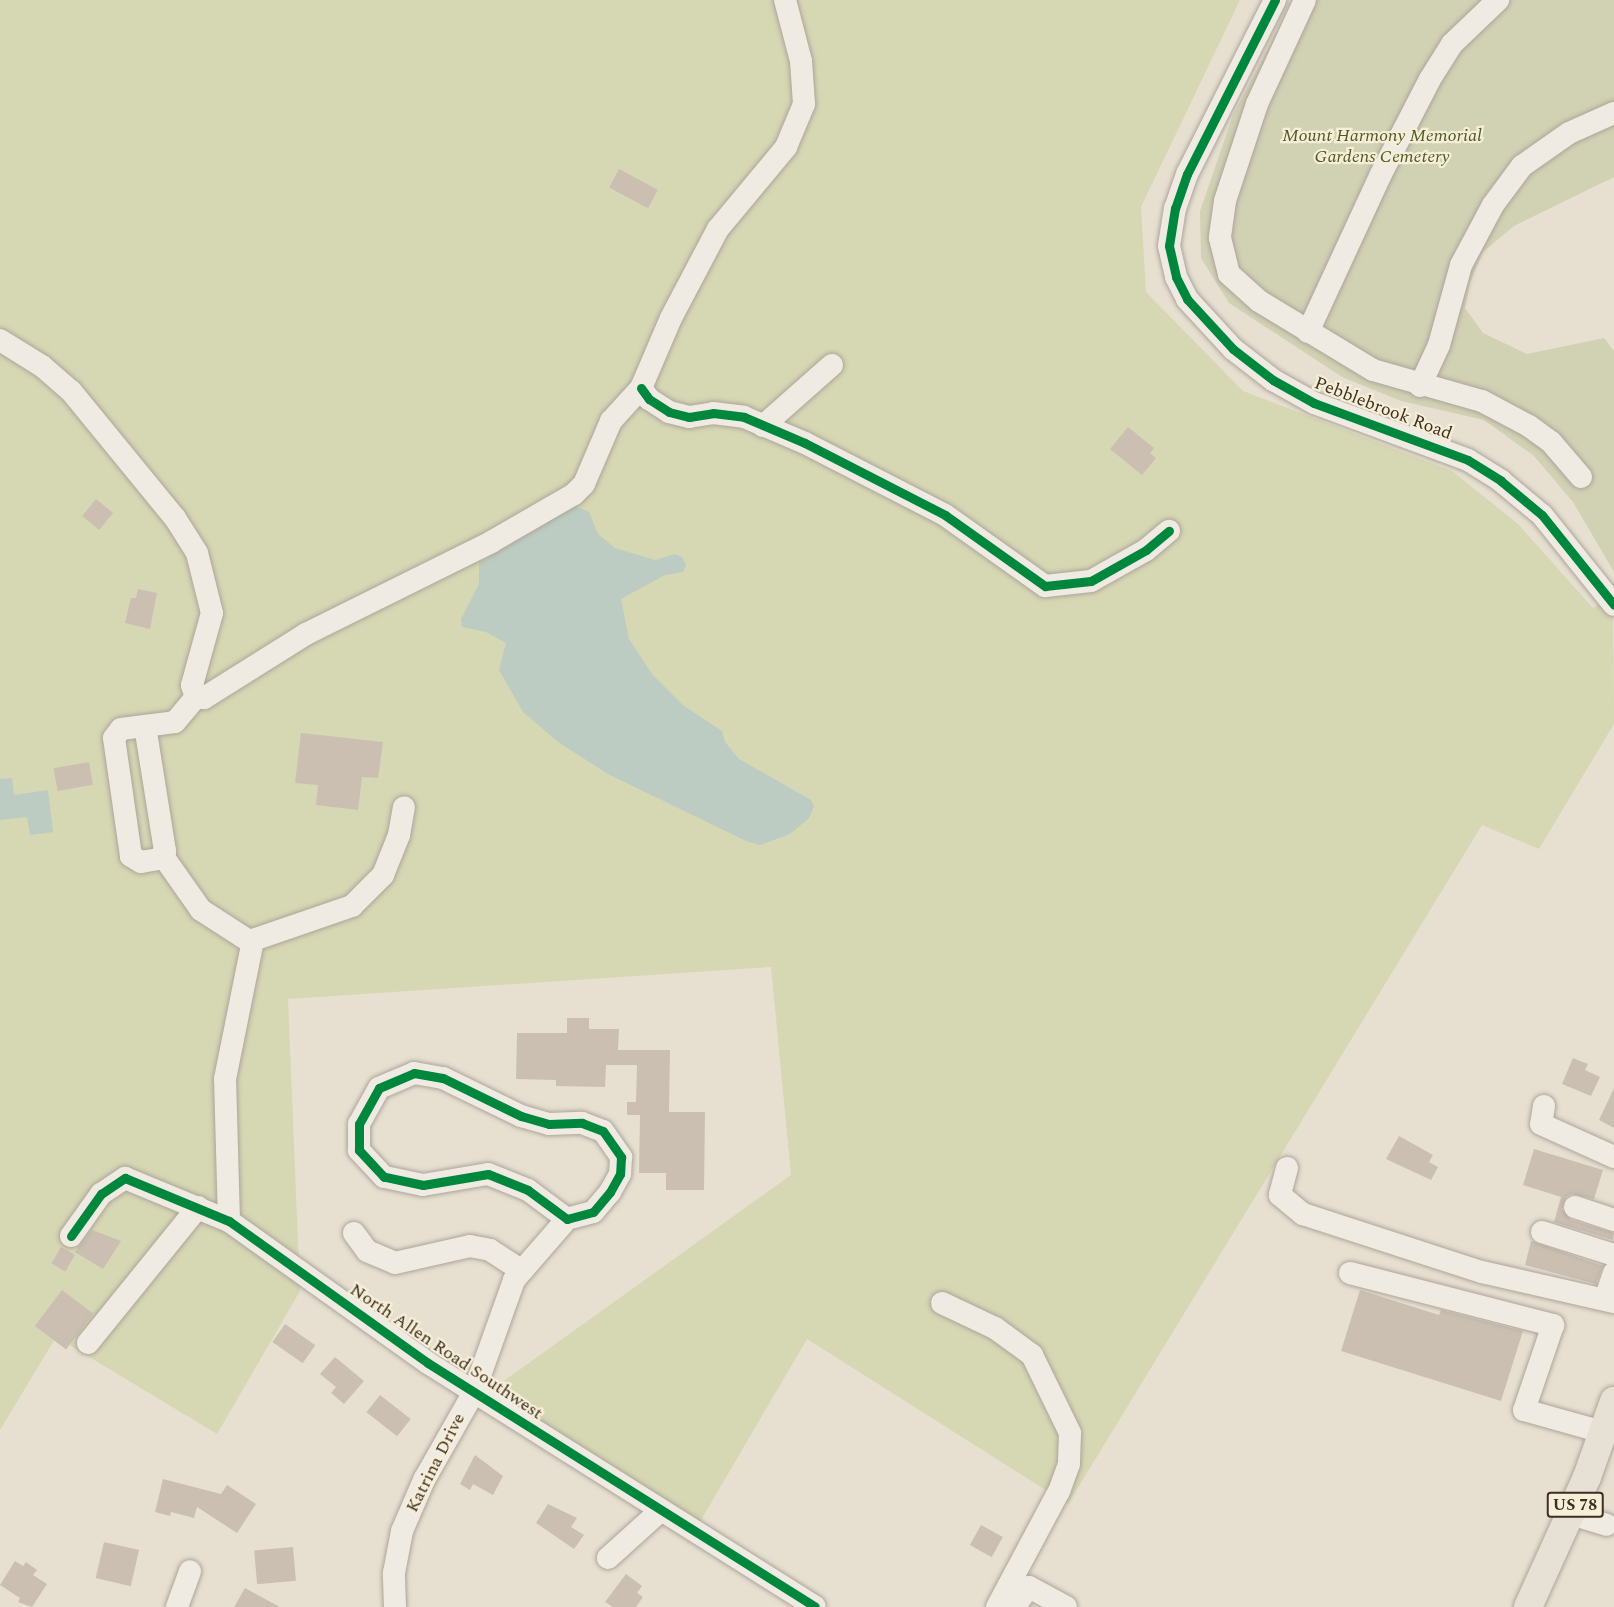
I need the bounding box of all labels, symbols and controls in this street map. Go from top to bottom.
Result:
park label: Mount Harmony Memorial Gardens Cemetery [1282,126,1482,168]
street label: Pebblebrook Road [1311,373,1455,445]
street label: North Allen Road Southwest [345,1279,547,1425]
street label: Katrina Drive [402,1410,470,1516]
road number: US 78 [1546,1492,1604,1518]

